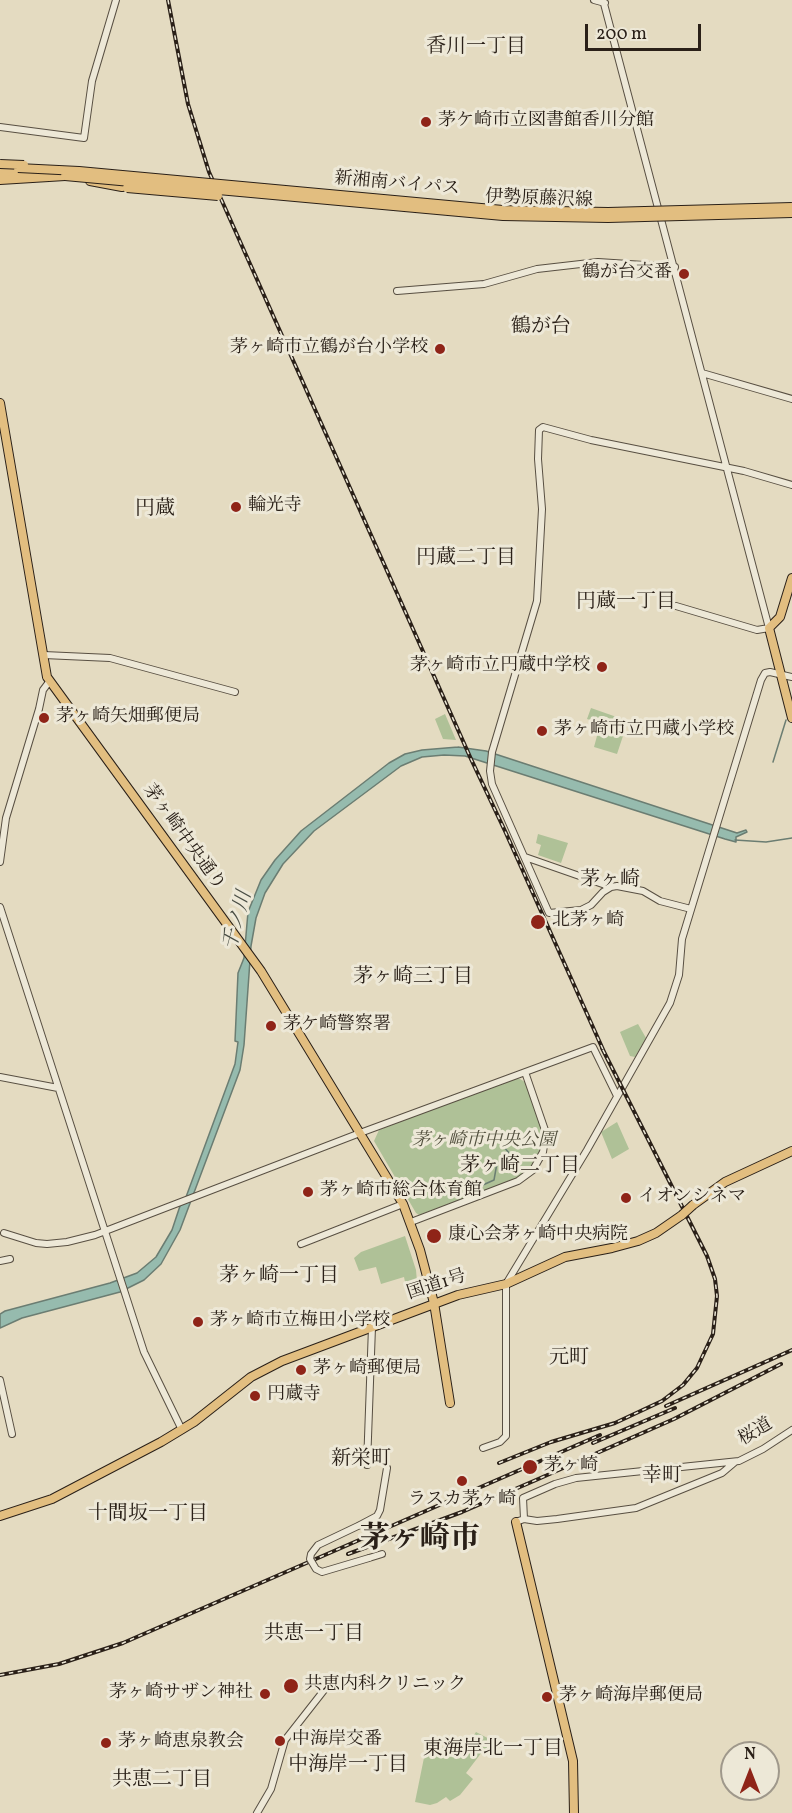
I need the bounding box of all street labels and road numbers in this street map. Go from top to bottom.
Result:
street label: 新湘南バイパス [333,169,461,201]
street label: 伊勢原藤沢線 [485,187,593,213]
street label: 茅ヶ崎中央通り [137,781,229,895]
street label: 国道1号 [405,1266,469,1306]
street label: 桜道 [735,1414,777,1452]

